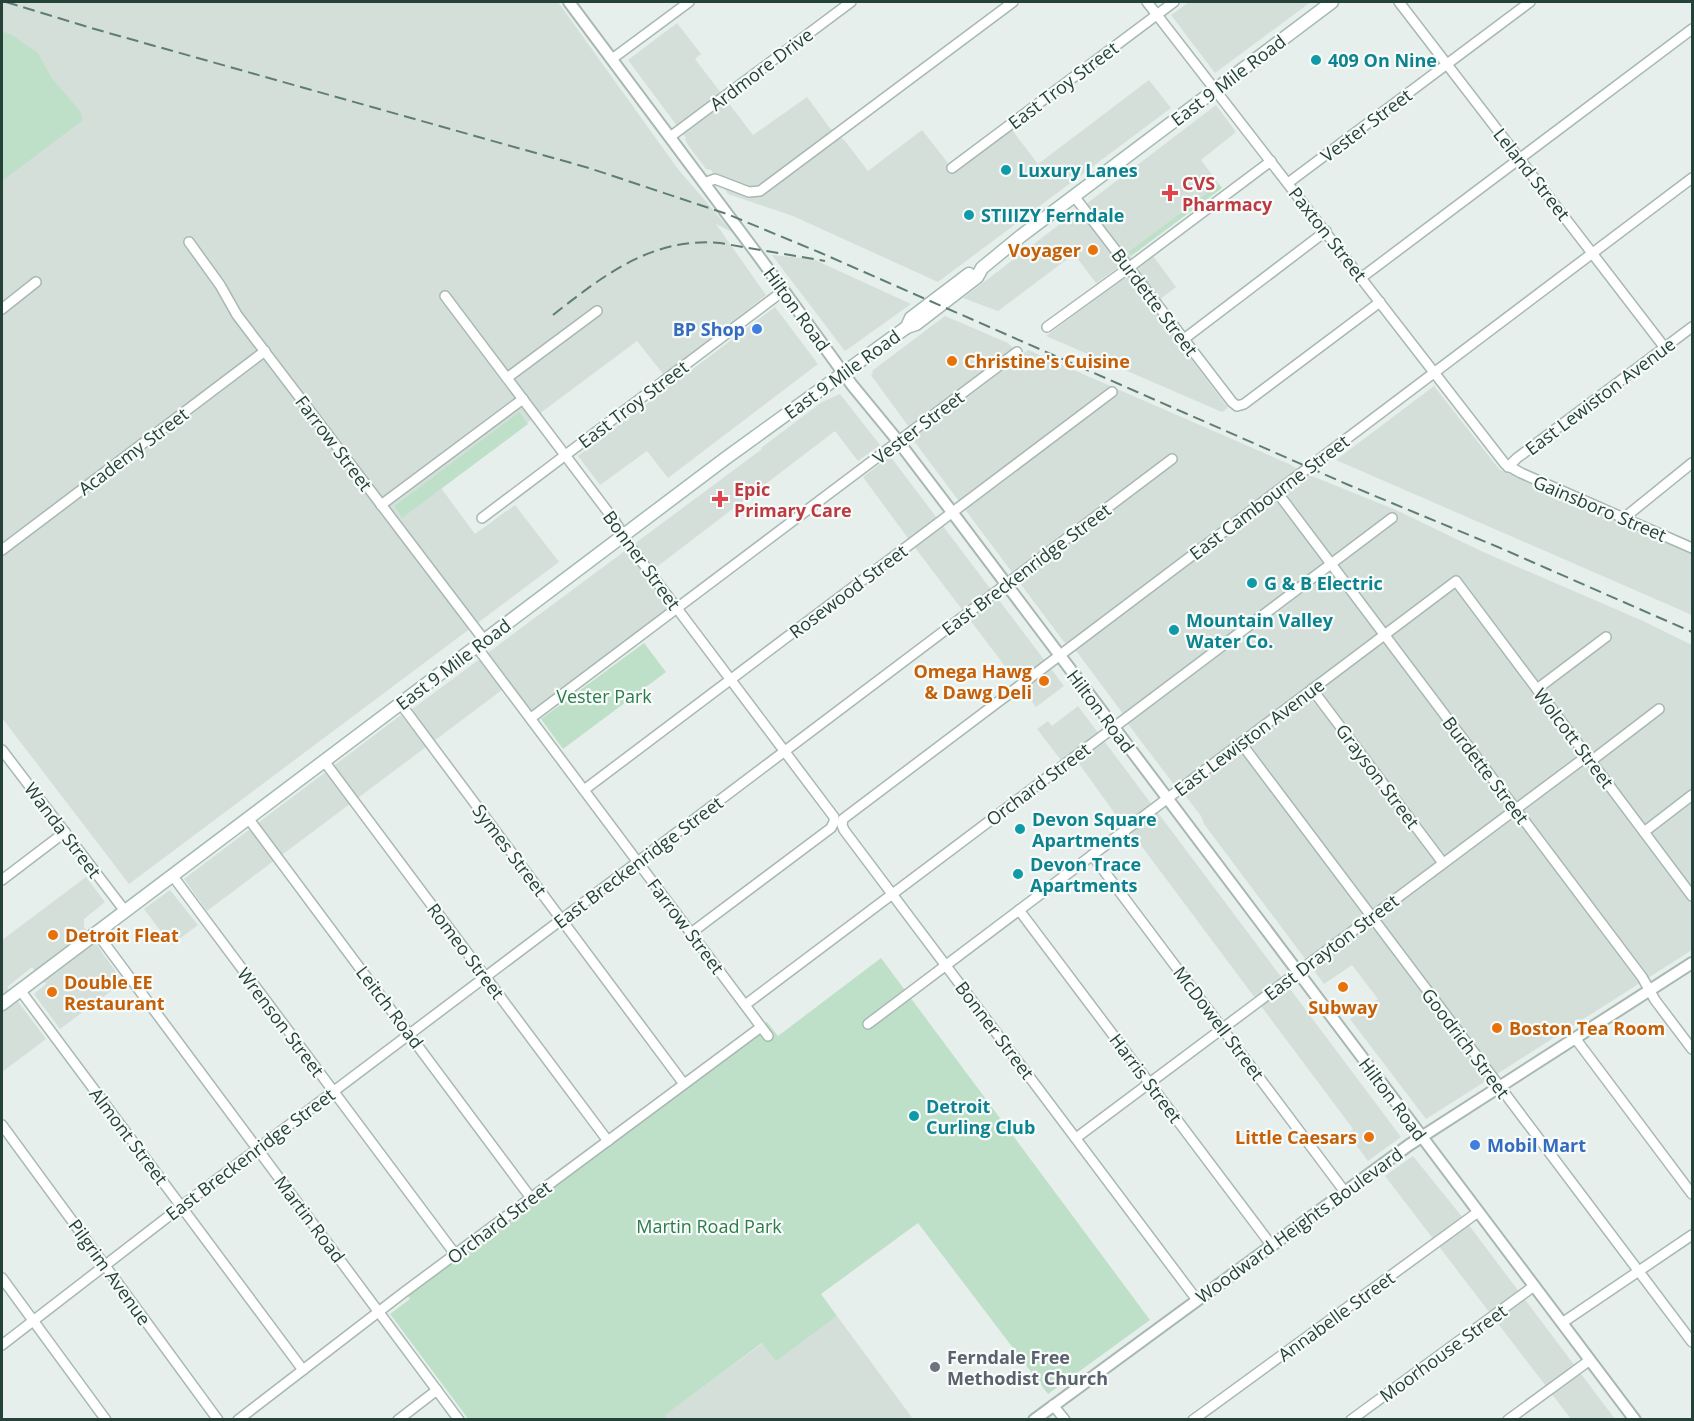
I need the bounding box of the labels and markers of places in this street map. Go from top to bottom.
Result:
place label: 409 On Nine [1328,48,1437,72]
marker: 409 On Nine [1309,53,1323,67]
place label: Luxury Lanes [1018,158,1138,182]
marker: Luxury Lanes [999,163,1013,177]
place label: CVS Pharmacy [1182,171,1273,216]
marker: CVS Pharmacy [1163,186,1177,200]
place label: STIIIZY Ferndale [981,203,1124,227]
marker: STIIIZY Ferndale [962,208,976,222]
place label: Voyager [1008,238,1081,262]
marker: Voyager [1086,243,1100,257]
place label: BP Shop [673,317,745,341]
marker: BP Shop [750,322,764,336]
place label: Christine's Cuisine [964,349,1130,373]
marker: Christine's Cuisine [945,354,959,368]
place label: Epic Primary Care [734,477,852,522]
marker: Epic Primary Care [711,490,729,508]
place label: G & B Electric [1264,571,1383,595]
marker: G & B Electric [1245,576,1259,590]
place label: Mountain Valley Water Co. [1186,608,1334,653]
marker: Mountain Valley Water Co. [1167,623,1181,637]
place label: Omega Hawg & Dawg Deli [913,659,1032,704]
marker: Omega Hawg & Dawg Deli [1037,674,1051,688]
place label: Devon Square Apartments [1032,807,1157,852]
marker: Devon Square Apartments [1013,822,1027,836]
place label: Devon Trace Apartments [1030,852,1141,897]
marker: Devon Trace Apartments [1011,867,1025,881]
place label: Detroit Fleat [65,923,179,947]
marker: Detroit Fleat [46,928,60,942]
place label: Double EE Restaurant [64,970,165,1015]
marker: Subway [1336,980,1350,994]
marker: Double EE Restaurant [45,985,59,999]
place label: Subway [1308,995,1379,1019]
place label: Boston Tea Room [1509,1016,1665,1040]
marker: Boston Tea Room [1490,1021,1504,1035]
place label: Detroit Curling Club [926,1094,1035,1139]
marker: Detroit Curling Club [907,1109,921,1123]
place label: Little Caesars [1235,1125,1357,1149]
marker: Little Caesars [1362,1130,1376,1144]
place label: Mobil Mart [1487,1133,1586,1157]
marker: Mobil Mart [1468,1138,1482,1152]
place label: Ferndale Free Methodist Church [947,1345,1108,1390]
marker: Ferndale Free Methodist Church [928,1360,942,1374]

